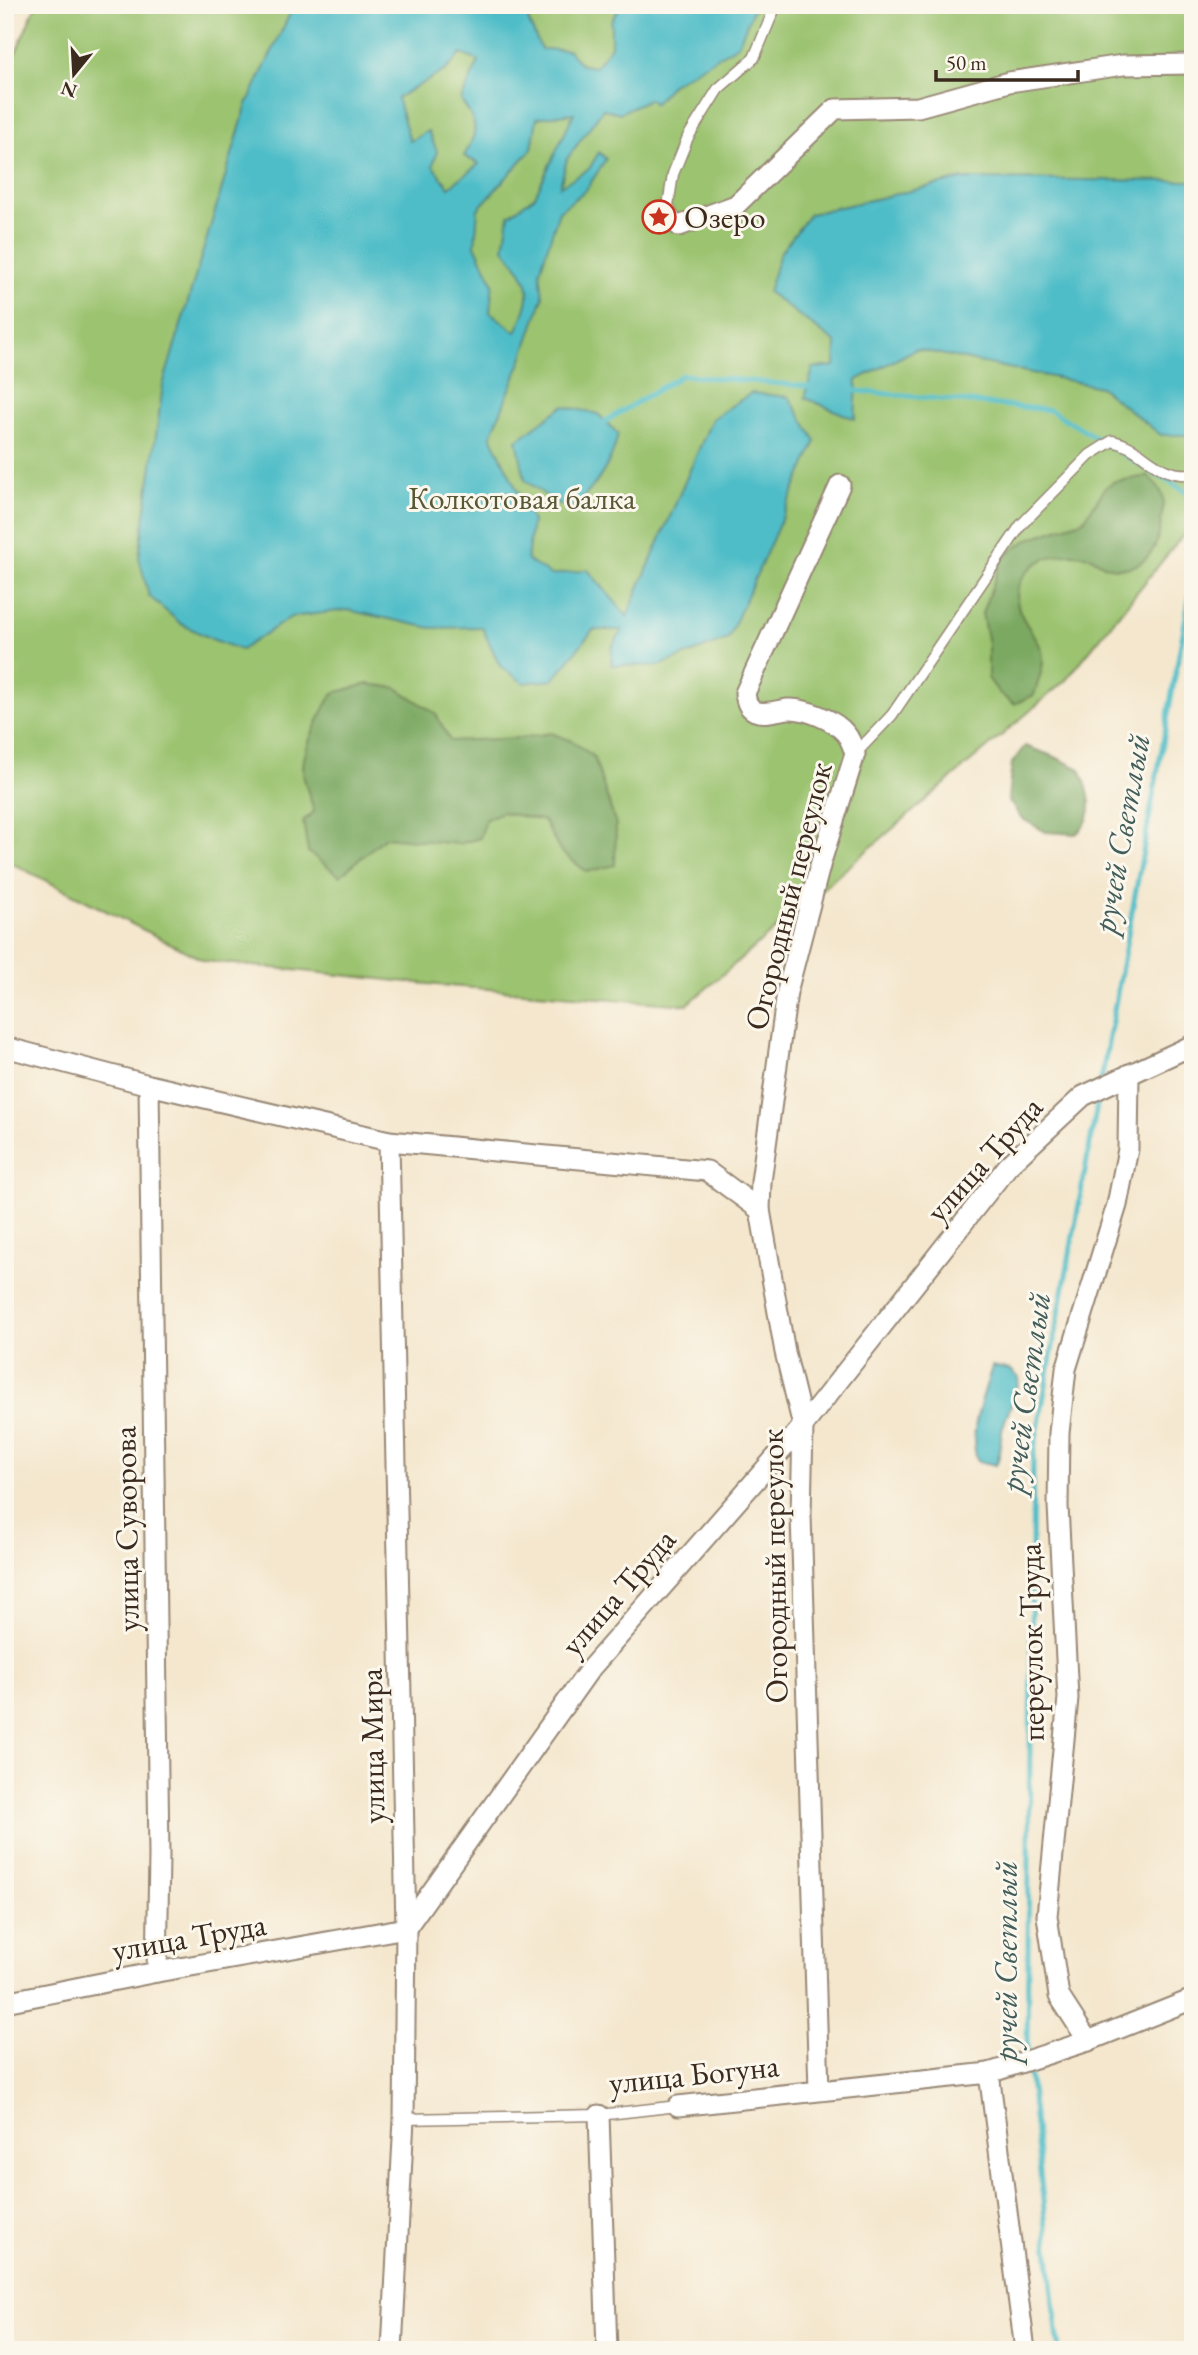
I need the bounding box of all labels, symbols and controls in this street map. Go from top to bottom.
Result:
north arrow [38,38,108,108]
scale bar [936,38,1077,82]
text: 50 m [946,49,987,76]
text: N [57,75,80,104]
place label: Озеро [684,196,766,238]
place icon: Озеро [640,198,678,236]
park label: Колкотовая балка [408,477,636,519]
water label: ручей Светлый [1081,730,1160,941]
street label: Огородный переулок [734,758,842,1034]
street label: улица Труда [916,1087,1052,1231]
water label: ручей Светлый [989,1289,1060,1500]
street label: улица Суворова [103,1425,149,1632]
street label: Огородный переулок [751,1428,797,1704]
street label: улица Труда [551,1519,685,1665]
street label: переулок Труда [1008,1542,1054,1742]
street label: улица Мира [350,1668,394,1824]
water label: ручей Светлый [984,1860,1027,2067]
street label: улица Труда [109,1903,270,1971]
street label: улица Богуна [607,2044,781,2104]

